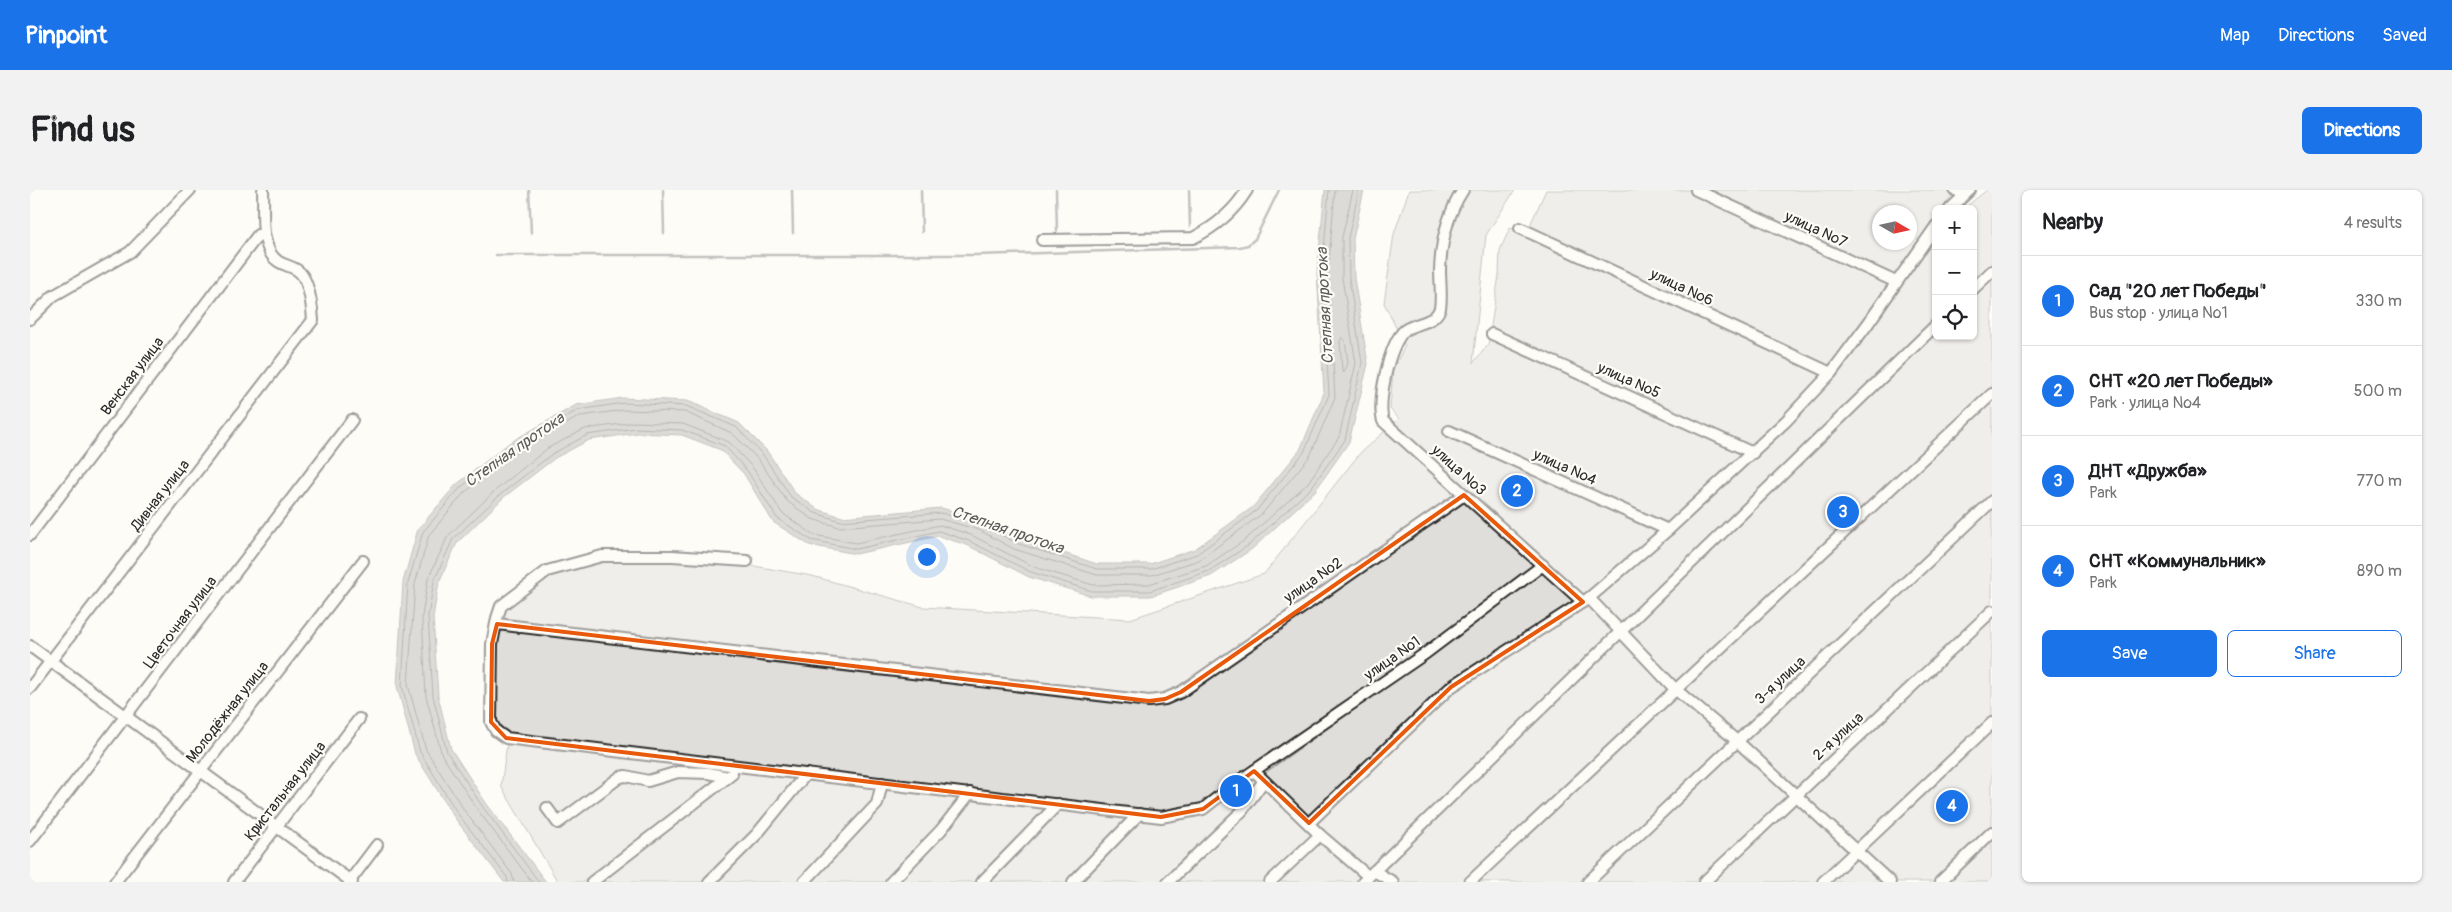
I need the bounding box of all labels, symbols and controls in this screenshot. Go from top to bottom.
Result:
text: Pinpoint [25,21,107,50]
text: Map [2220,24,2250,47]
text: Directions [2278,24,2354,47]
text: Saved [2382,24,2427,47]
button: Directions [2302,107,2422,154]
text: Find us [30,108,135,152]
north arrow [1872,205,1917,250]
map controls [1932,205,1977,340]
button: + [1932,205,1977,250]
street label: улица №7 [1781,206,1850,252]
text: Nearby [2042,209,2103,236]
text: 4 results [2344,213,2402,233]
water label: Степная протока [1312,245,1338,365]
button: − [1932,250,1977,295]
street label: улица №6 [1646,264,1716,310]
text: Сад "20 лет Победы" [2089,279,2267,303]
text: 1 [2055,291,2061,311]
text: 330 m [2356,291,2402,311]
button: locate [1932,295,1977,340]
text: Bus stop · улица №1 [2089,303,2228,323]
street label: Венская улица [97,333,168,419]
street label: улица №5 [1593,358,1663,403]
text: СНТ «20 лет Победы» [2089,369,2273,393]
text: 2 [2054,381,2062,401]
text: 500 m [2354,381,2402,401]
text: Park · улица №4 [2089,393,2201,413]
water label: Степная протока [461,407,569,492]
street label: улица №3 [1427,440,1490,500]
street label: улица №4 [1529,445,1600,490]
street label: Дивная улица [126,456,194,536]
text: ДНТ «Дружба» [2089,459,2207,483]
text: 3 [2054,471,2062,491]
text: 770 m [2356,471,2402,491]
pin: 2 [1501,472,1533,510]
text: Park [2089,483,2117,503]
pin: 3 [1827,493,1859,531]
water label: Степная протока [949,501,1068,559]
your location [914,544,940,570]
text: СНТ «Коммунальник» [2089,549,2266,573]
street label: улица №2 [1280,553,1346,608]
text: 4 [2053,561,2063,581]
text: 890 m [2357,561,2402,581]
street label: Цветочная улица [140,572,221,672]
text: Park [2089,573,2117,593]
button: Save [2042,630,2217,677]
button: Share [2227,630,2402,677]
street label: улица №1 [1360,632,1424,685]
street label: 3-я улица [1751,652,1810,709]
street label: Молодёжная улица [182,658,273,767]
street label: 2-я улица [1809,708,1868,765]
street label: Кристальная улица [241,738,330,845]
pin: 1 [1220,772,1252,810]
pin: 4 [1936,787,1968,825]

